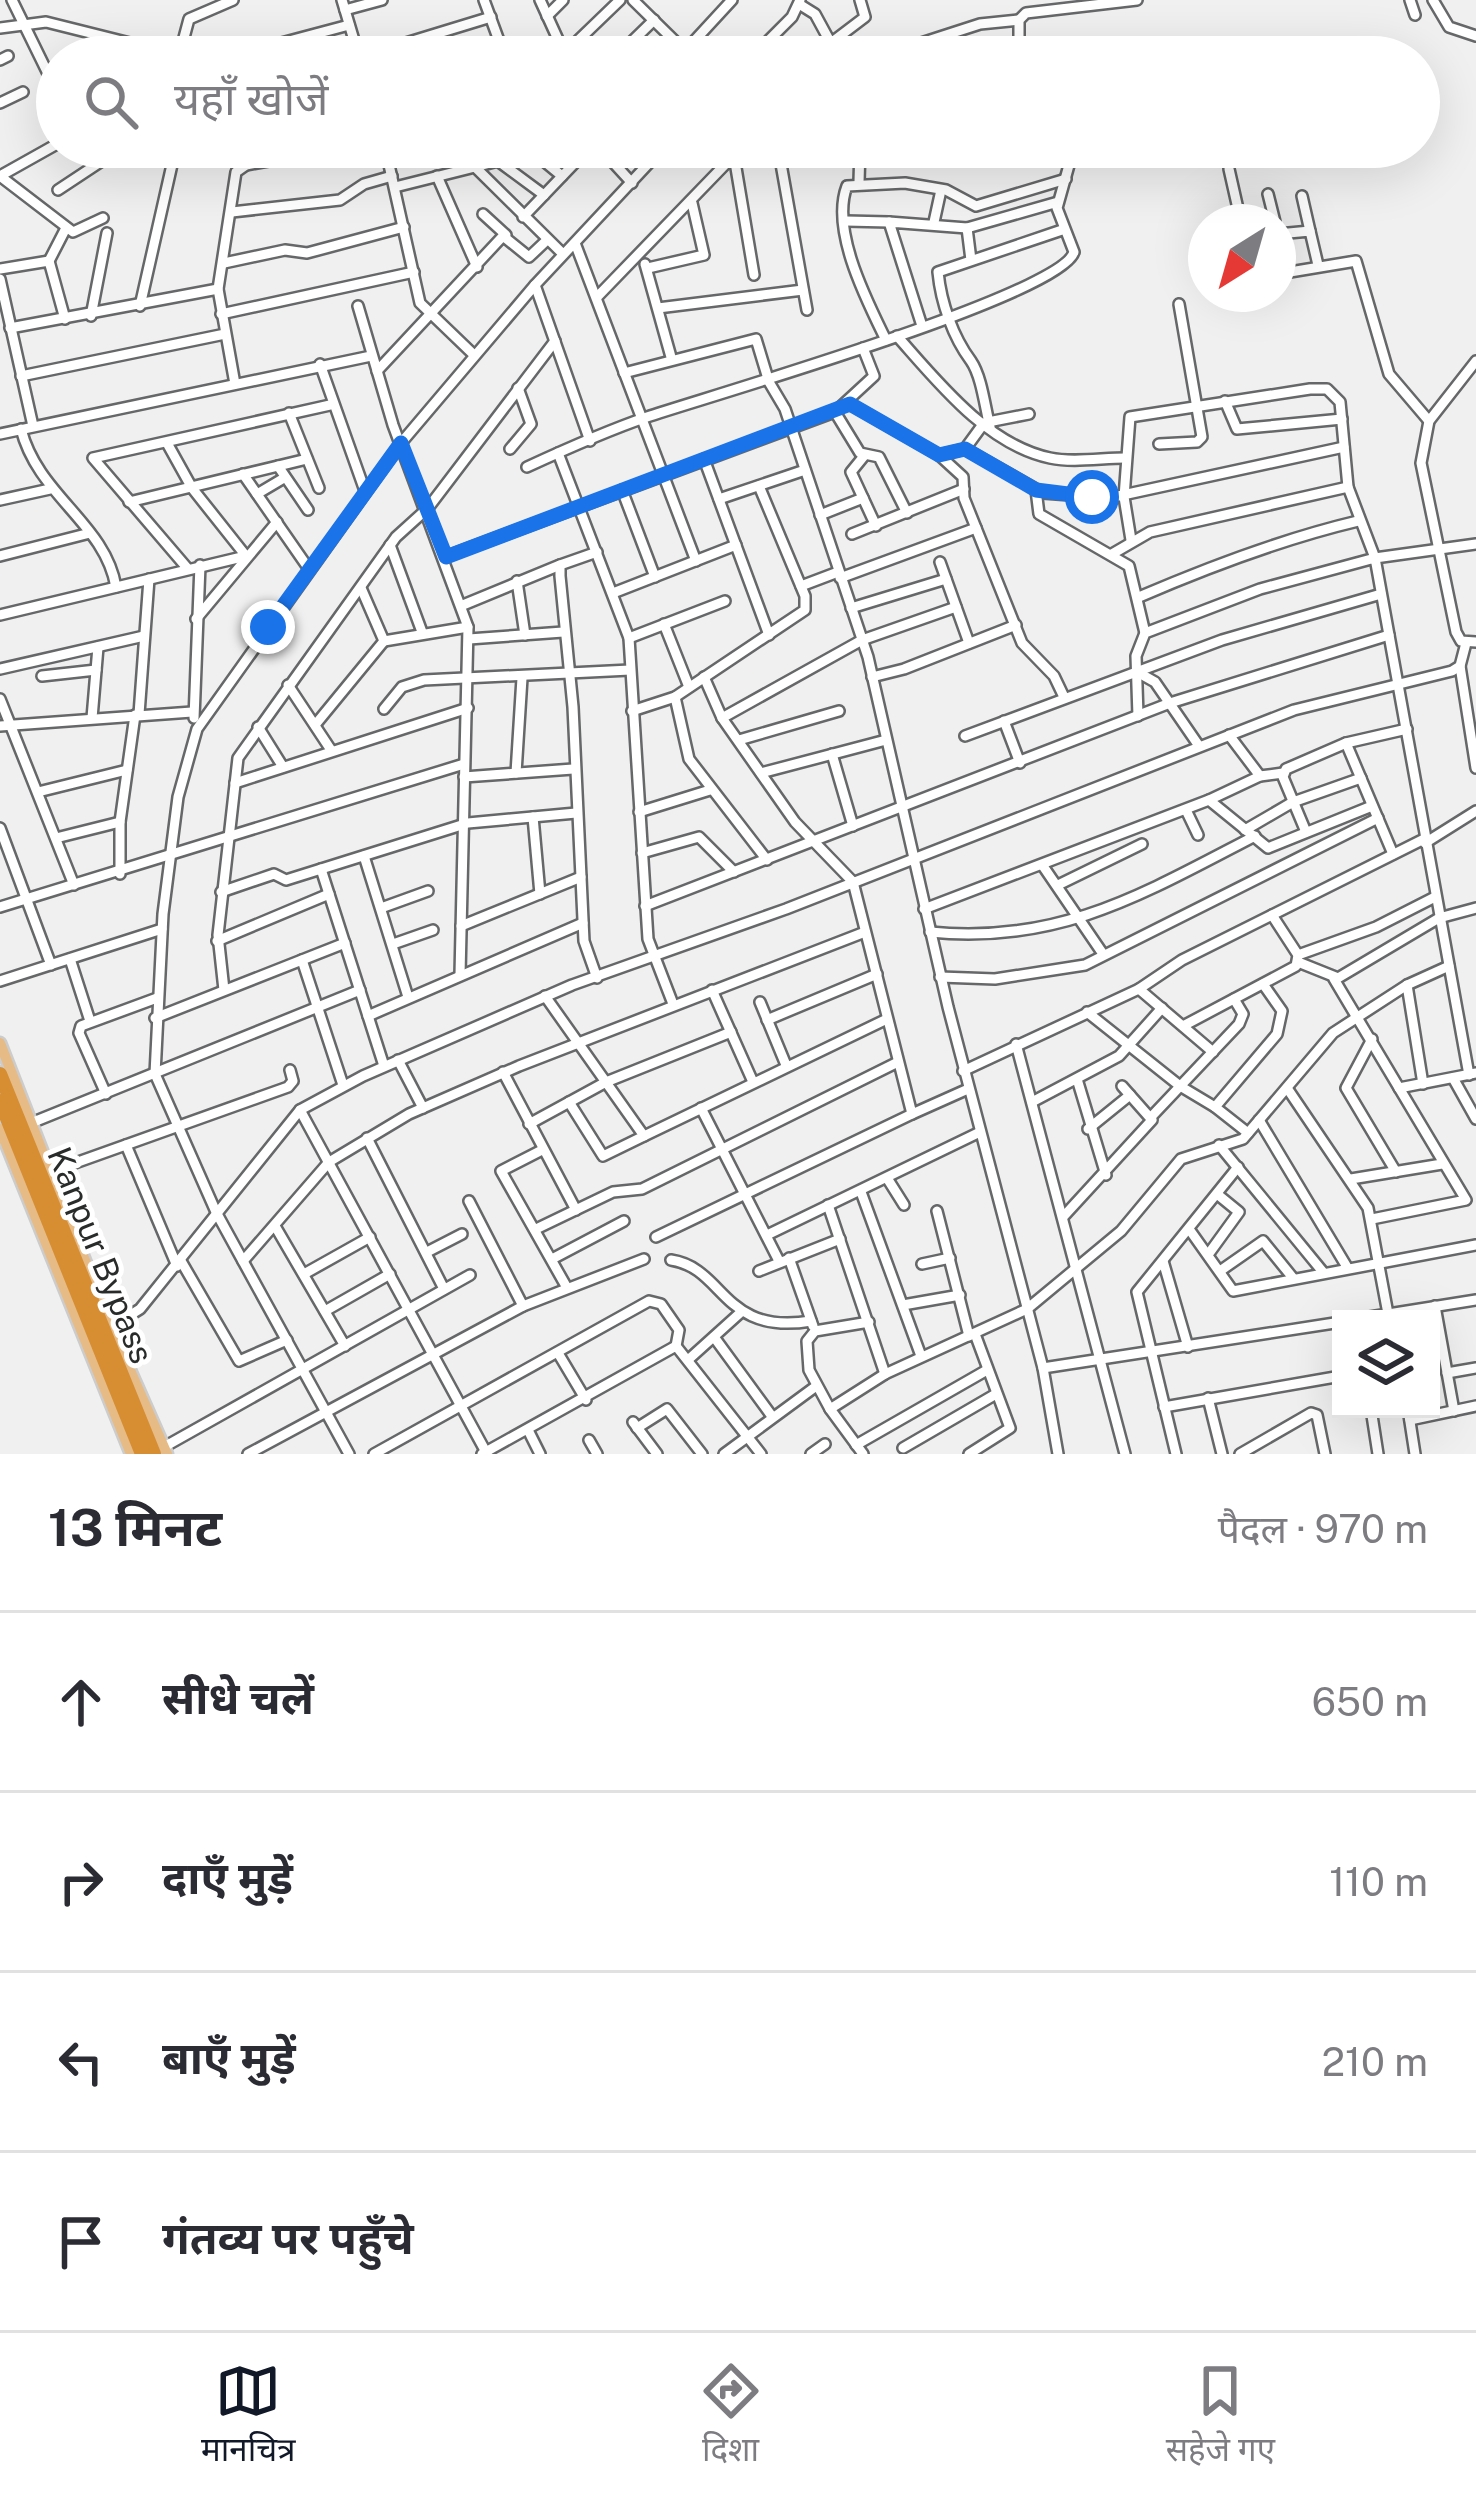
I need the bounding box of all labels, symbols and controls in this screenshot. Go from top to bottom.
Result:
search box [36,36,1440,168]
icon: search [78,69,144,135]
text: यहाँ खोजें [174,72,328,125]
north arrow [1188,204,1296,312]
route start [1065,470,1119,524]
route end [241,600,295,654]
street label: Kanpur Bypass [40,1141,162,1369]
map controls [1332,1310,1440,1418]
button: layers [1332,1310,1440,1418]
text: 13 मिनट [48,1498,222,1557]
text: पैदल · 970 m [1218,1506,1428,1552]
icon: ahead [48,1669,114,1735]
text: सीधे चलें [162,1671,314,1724]
text: 650 m [1312,1679,1428,1725]
icon: right [48,1849,114,1915]
text: दाएँ मुड़ें [162,1851,293,1904]
text: 110 m [1329,1859,1428,1905]
icon: left [48,2029,114,2095]
text: बाएँ मुड़ें [162,2031,296,2084]
text: 210 m [1322,2039,1428,2085]
icon: arrive [48,2209,114,2275]
text: गंतव्य पर पहुँचे [162,2211,414,2264]
tab: मानचित्र [201,2358,295,2474]
tab: दिशा [698,2358,764,2474]
tab: सहेजे गए [1166,2358,1275,2474]

